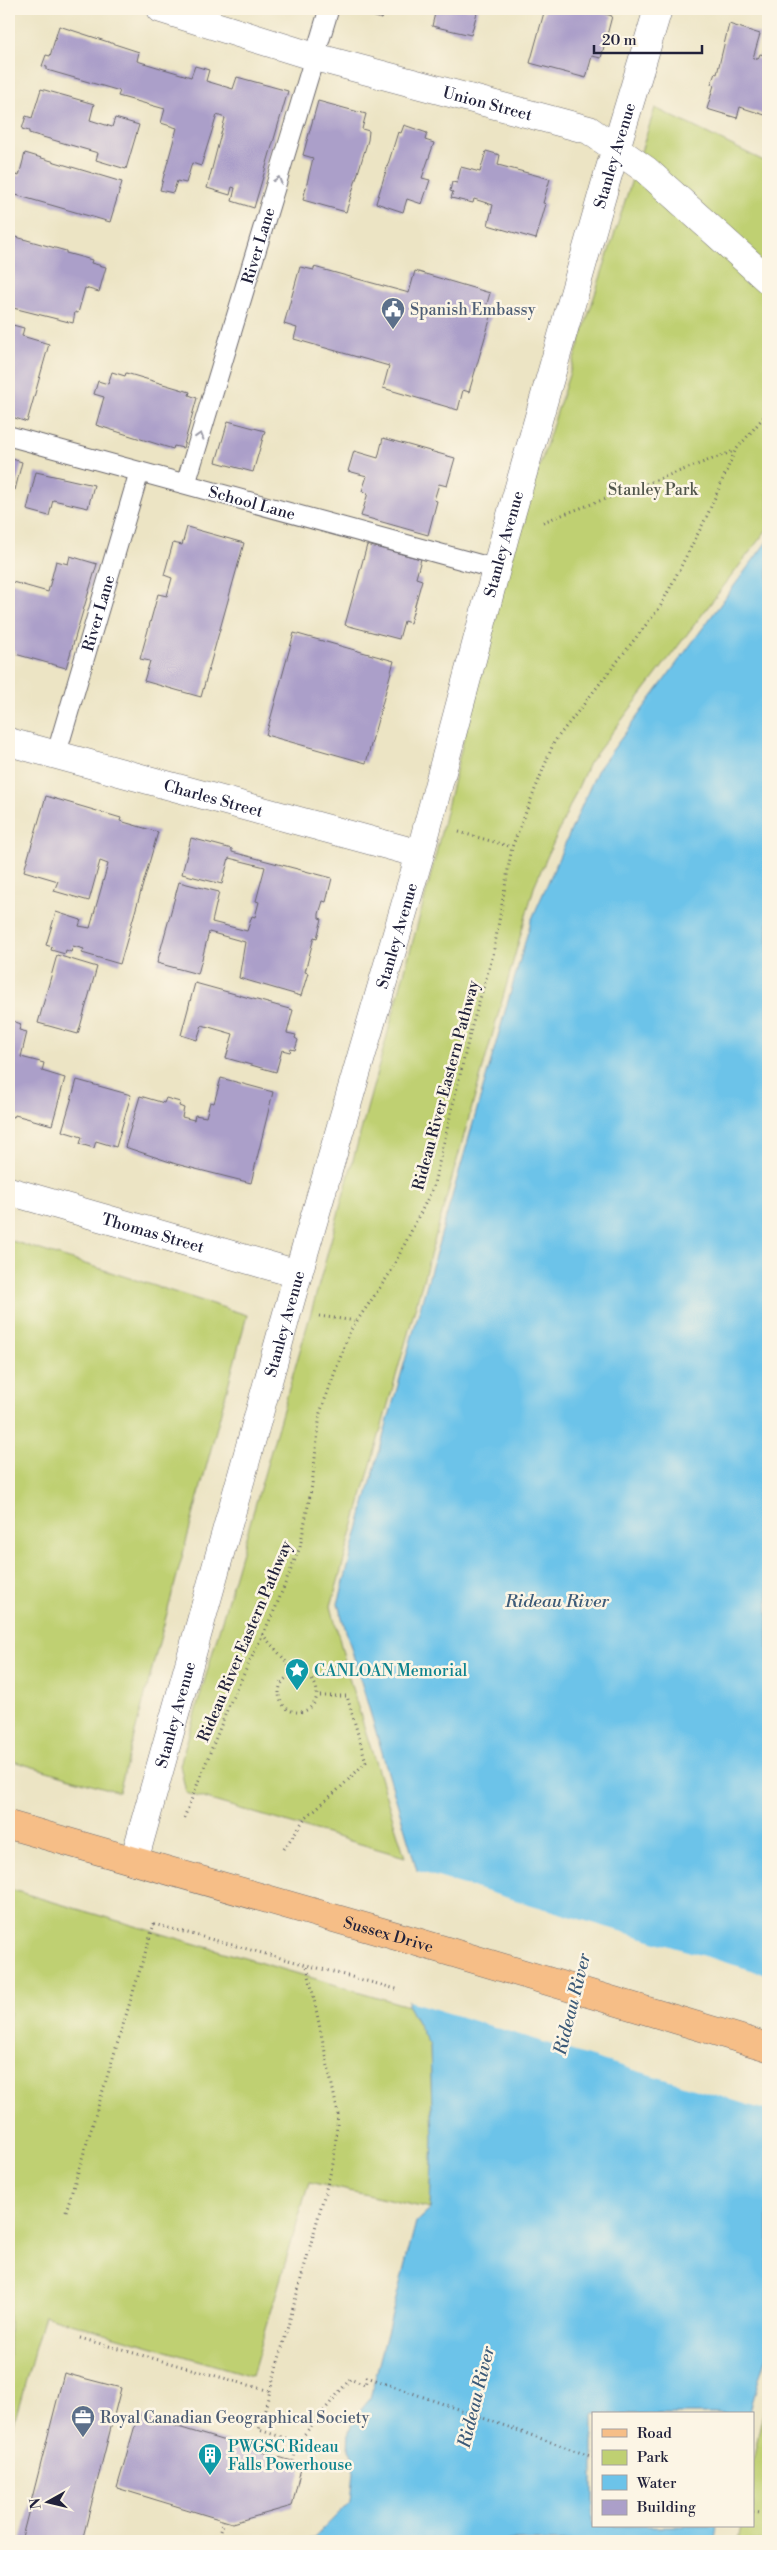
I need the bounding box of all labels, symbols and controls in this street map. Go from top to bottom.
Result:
scale bar [594,22,702,54]
text: 20 m [602,31,637,50]
street label: Union Street [441,83,535,126]
street label: Stanley Avenue [590,100,640,211]
one-way arrow [273,177,283,185]
street label: River Lane [238,205,280,286]
public building icon: Spanish Embassy [380,296,406,330]
place label: Spanish Embassy [410,300,536,320]
one-way arrow [195,432,205,441]
park label: Stanley Park [608,480,700,500]
street label: School Lane [206,482,297,525]
street label: Stanley Avenue [480,489,528,599]
street label: River Lane [78,573,119,654]
street label: Charles Street [161,776,265,822]
street label: Stanley Avenue [372,880,422,991]
street label: Rideau River Eastern Pathway [408,978,484,1192]
street label: Thomas Street [99,1209,207,1258]
street label: Stanley Avenue [261,1268,309,1379]
street label: Rideau River Eastern Pathway [193,1538,297,1745]
water label: Rideau River [504,1590,609,1613]
place icon: CANLOAN Memorial [284,1657,310,1691]
street label: Stanley Avenue [152,1659,200,1770]
place label: CANLOAN Memorial [314,1661,467,1681]
street label: Sussex Drive [341,1912,436,1957]
water label: Rideau River [549,1951,596,2058]
water label: Rideau River [453,2344,500,2451]
office icon: Royal Canadian Geographical Society [70,2404,96,2438]
place label: Royal Canadian Geographical Society [100,2408,369,2428]
legend [592,2412,754,2528]
text: Road [637,2424,672,2443]
place label: PWGSC Rideau Falls Powerhouse [228,2437,352,2475]
building icon: PWGSC Rideau Falls Powerhouse [197,2442,223,2476]
text: Park [637,2448,669,2467]
text: Water [636,2474,677,2493]
north arrow [22,2478,72,2528]
text: N [26,2497,46,2510]
text: Building [636,2498,696,2517]

